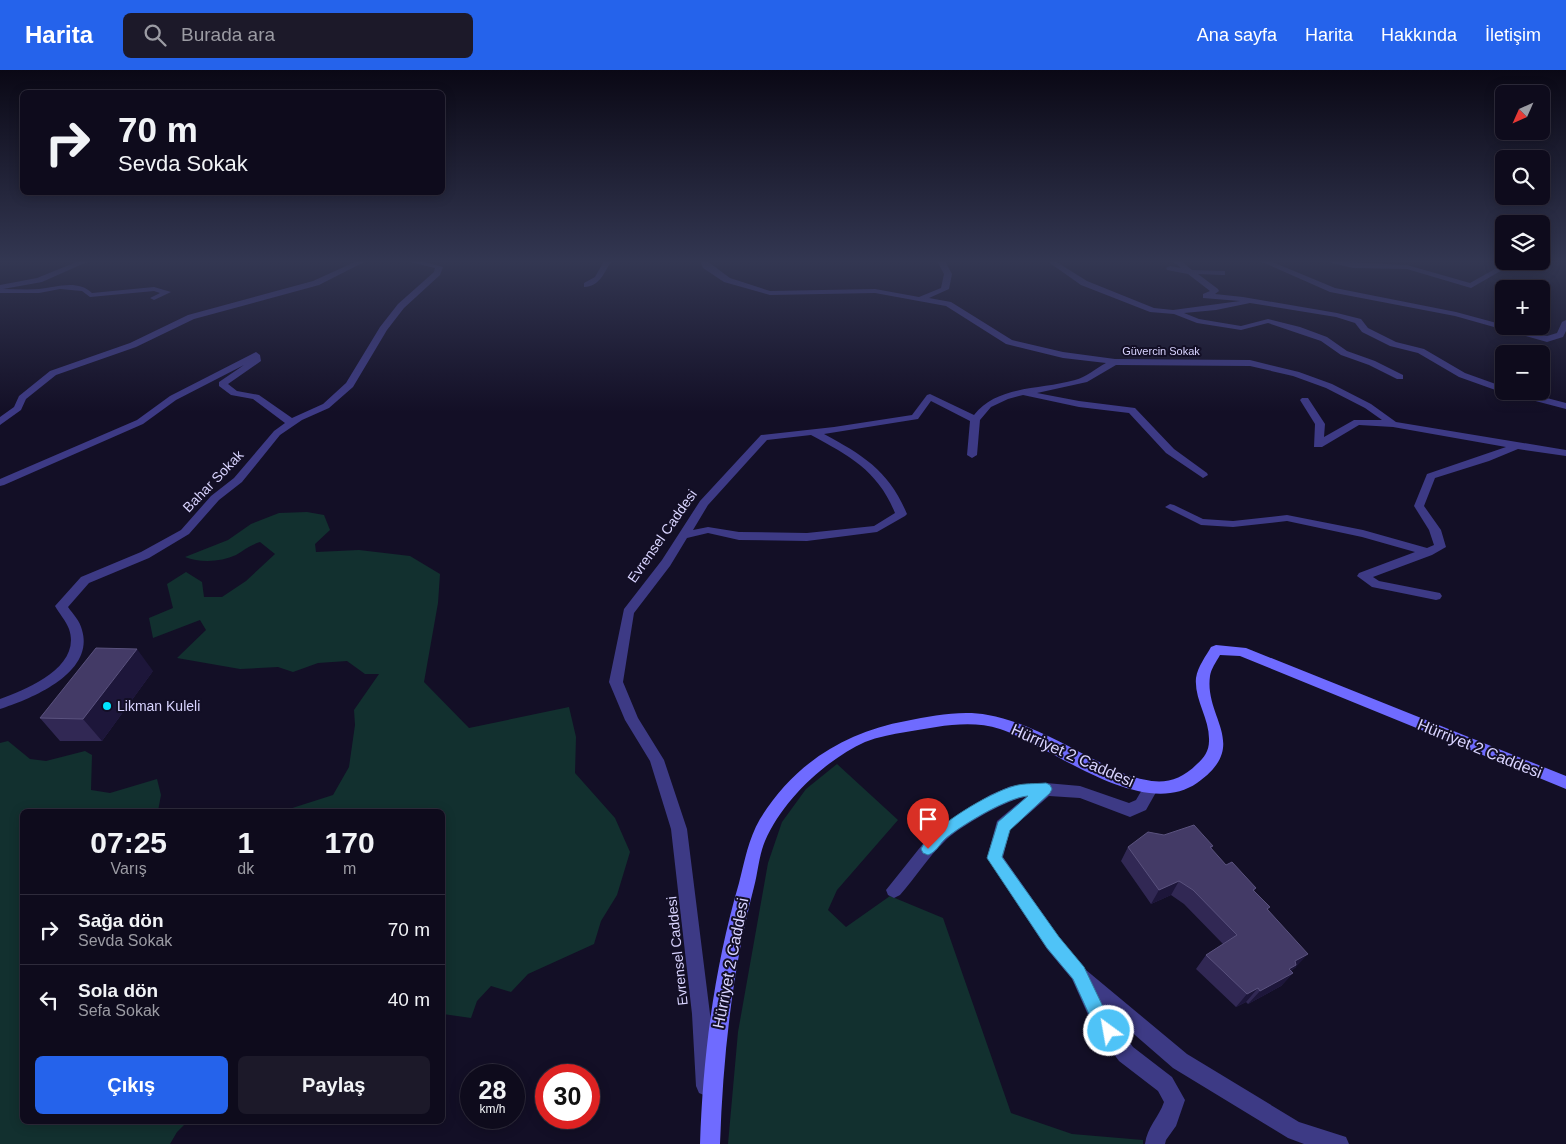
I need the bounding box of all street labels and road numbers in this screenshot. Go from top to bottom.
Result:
street label: Güvercin Sokak [1122,345,1200,357]
street label: Bahar Sokak [179,446,247,515]
street label: Evrensel Caddesi [624,486,700,586]
street label: Hürriyet 2 Caddesi [1415,716,1544,781]
street label: Hürriyet 2 Caddesi [1009,721,1137,790]
street label: Evrensel Caddesi [663,896,691,1006]
street label: Hürriyet 2 Caddesi [710,896,751,1030]

